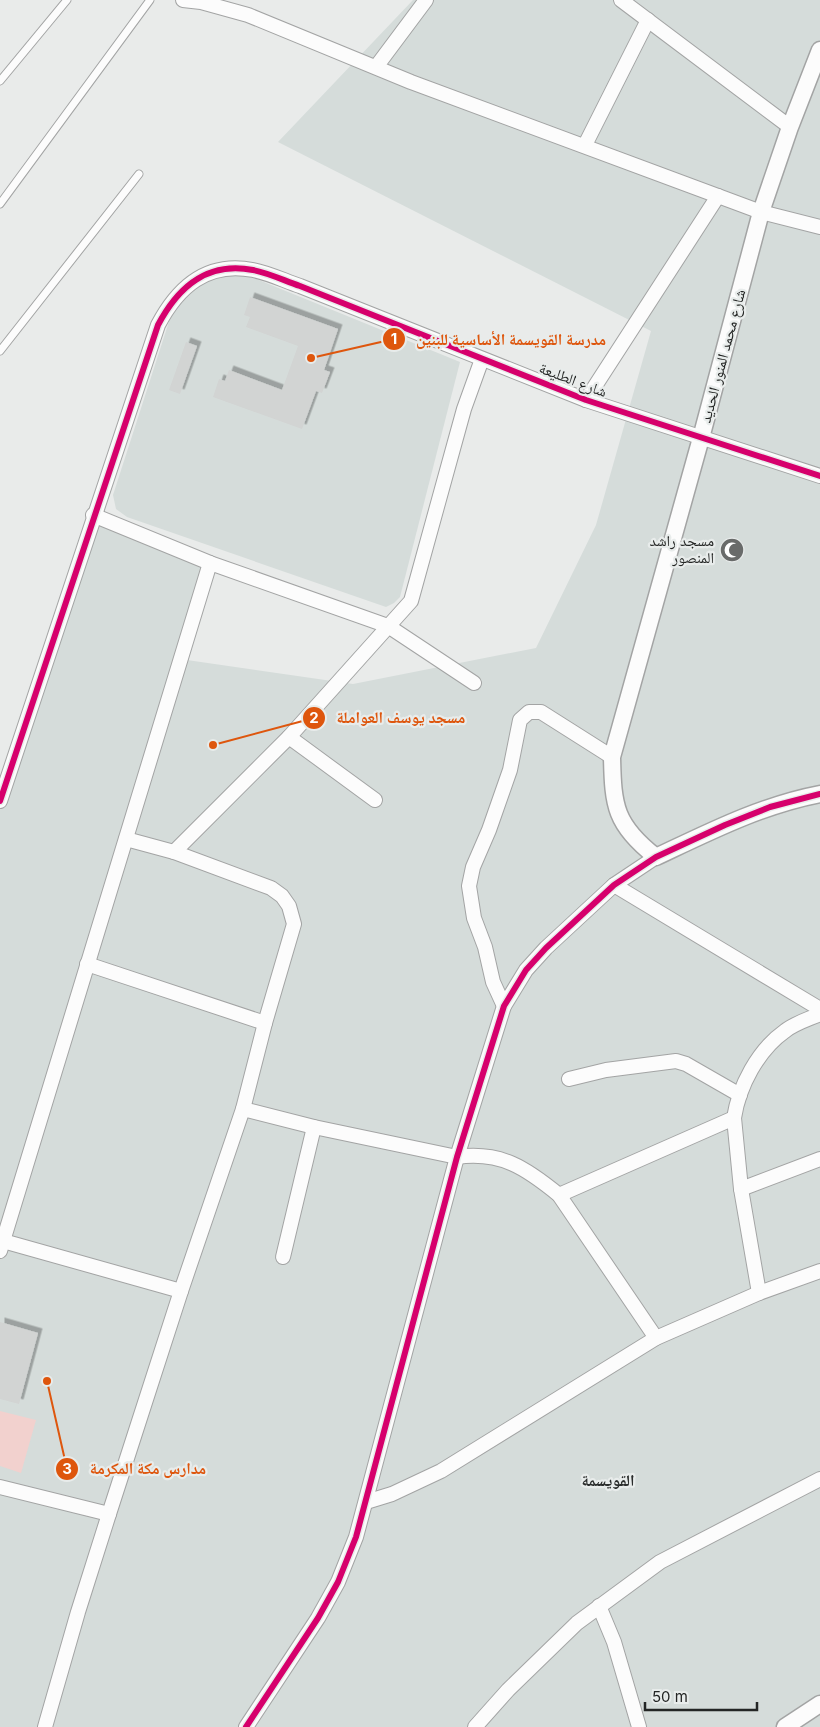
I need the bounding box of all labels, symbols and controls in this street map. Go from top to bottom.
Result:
street label: شارع محمد المنور الحديد [696,287,750,425]
callout: مدرسة القويسمة الأساسية للبنين [381,323,616,354]
text: 1 [391,329,397,348]
text: مدرسة القويسمة الأساسية للبنين [416,329,606,349]
street label: شارع الطليعة [536,358,610,402]
place label: مسجد راشد المنصور [650,531,714,567]
mosque icon: مسجد راشد المنصور [719,537,745,563]
callout: مسجد يوسف العواملة [301,702,475,733]
text: مسجد يوسف العواملة [337,707,465,727]
text: 2 [309,708,319,727]
callout: مدارس مكة المكرمة [55,1453,216,1484]
text: مدارس مكة المكرمة [90,1458,206,1478]
text: 3 [62,1459,72,1478]
district label: القويسمة [581,1470,635,1490]
scale bar [645,1680,758,1712]
text: 50 m [652,1687,688,1706]

